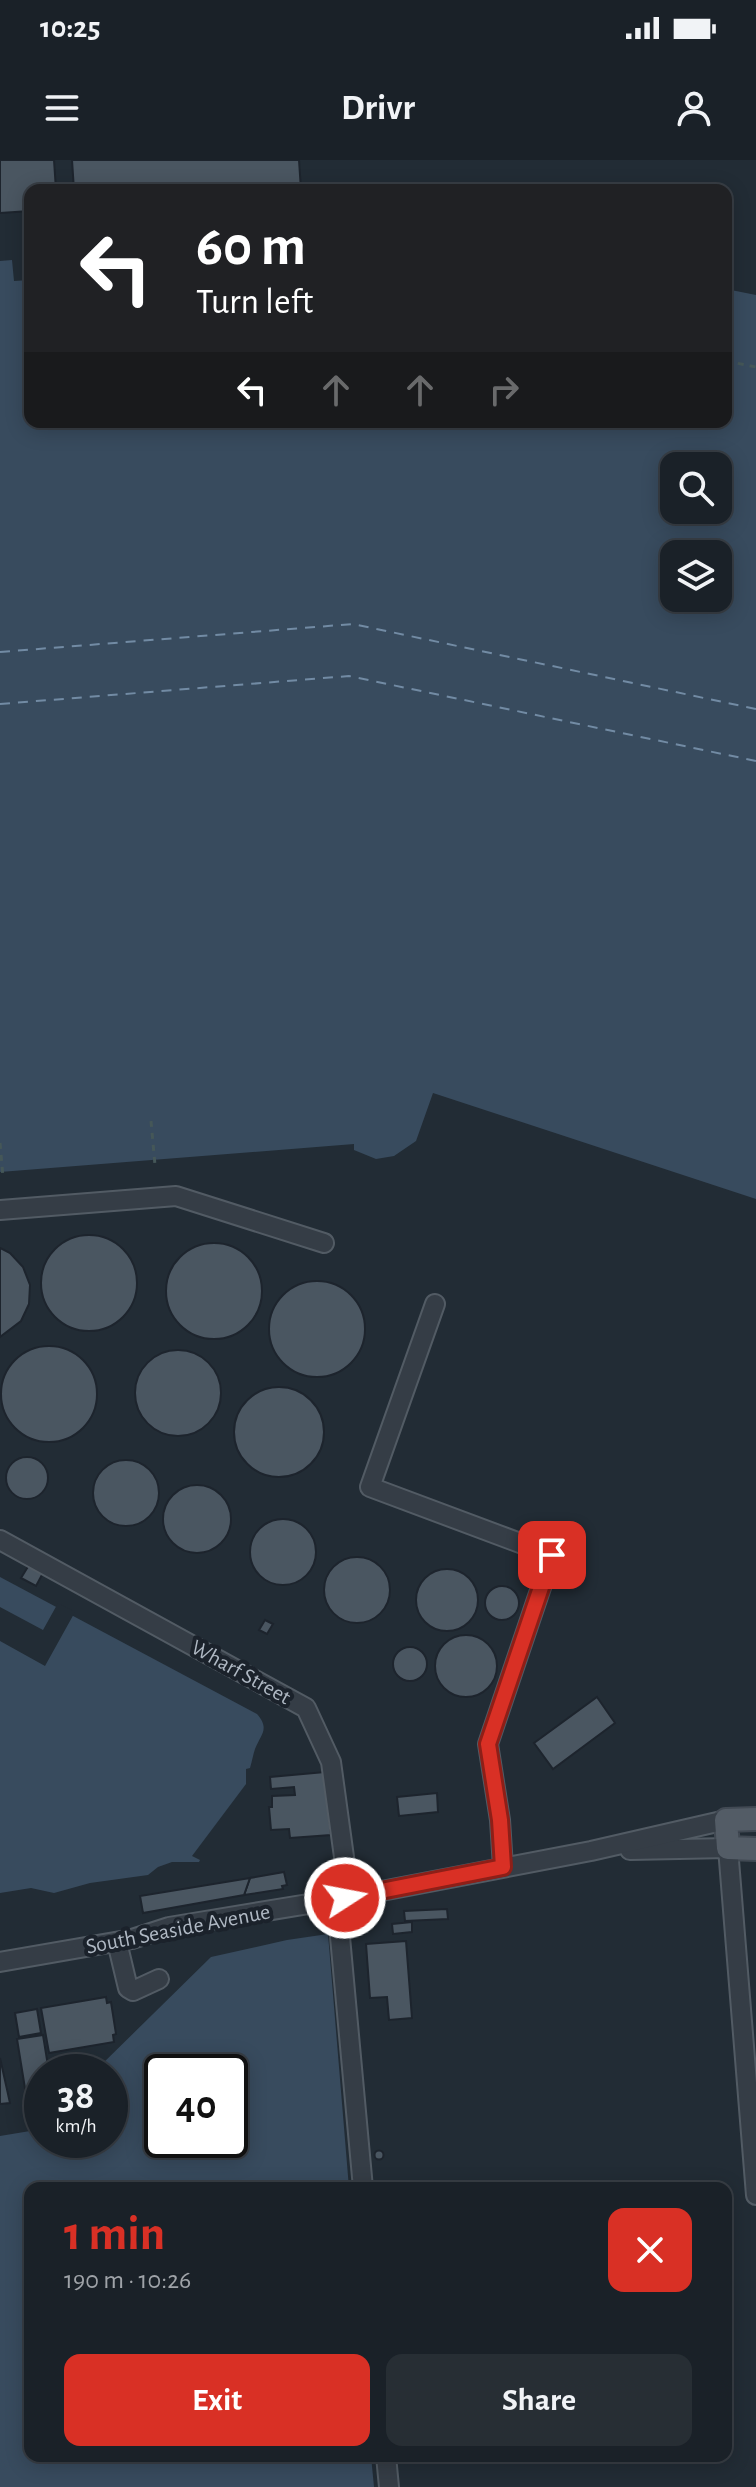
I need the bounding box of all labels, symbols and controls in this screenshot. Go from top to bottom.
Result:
text: 10:25 [40,13,100,43]
icon: menu [40,86,84,130]
icon: person [672,86,716,130]
text: Drivr [341,90,415,126]
icon: left [64,216,168,320]
text: 60 m [196,219,306,275]
text: Turn left [196,284,313,320]
icon: left [230,368,274,412]
icon: ahead [314,368,358,412]
icon: ahead [398,368,442,412]
icon: right [482,368,526,412]
map controls [660,452,732,612]
button: search [660,452,732,524]
button: layers [660,540,732,612]
pin [518,1521,586,1589]
icon: arrive [530,1533,574,1577]
street label: Wharf Street [188,1636,294,1708]
position arrow [303,1856,387,1940]
street label: South Seaside Avenue [84,1900,272,1958]
speed limit sign: 40 [144,2054,248,2158]
text: 38 [58,2076,94,2116]
text: km/h [55,2116,97,2136]
button: close [608,2208,692,2292]
text: 1 min [64,2211,165,2259]
text: 190 m · 10:26 [64,2267,191,2293]
button: Exit [64,2354,370,2446]
button: Share [386,2354,692,2446]

